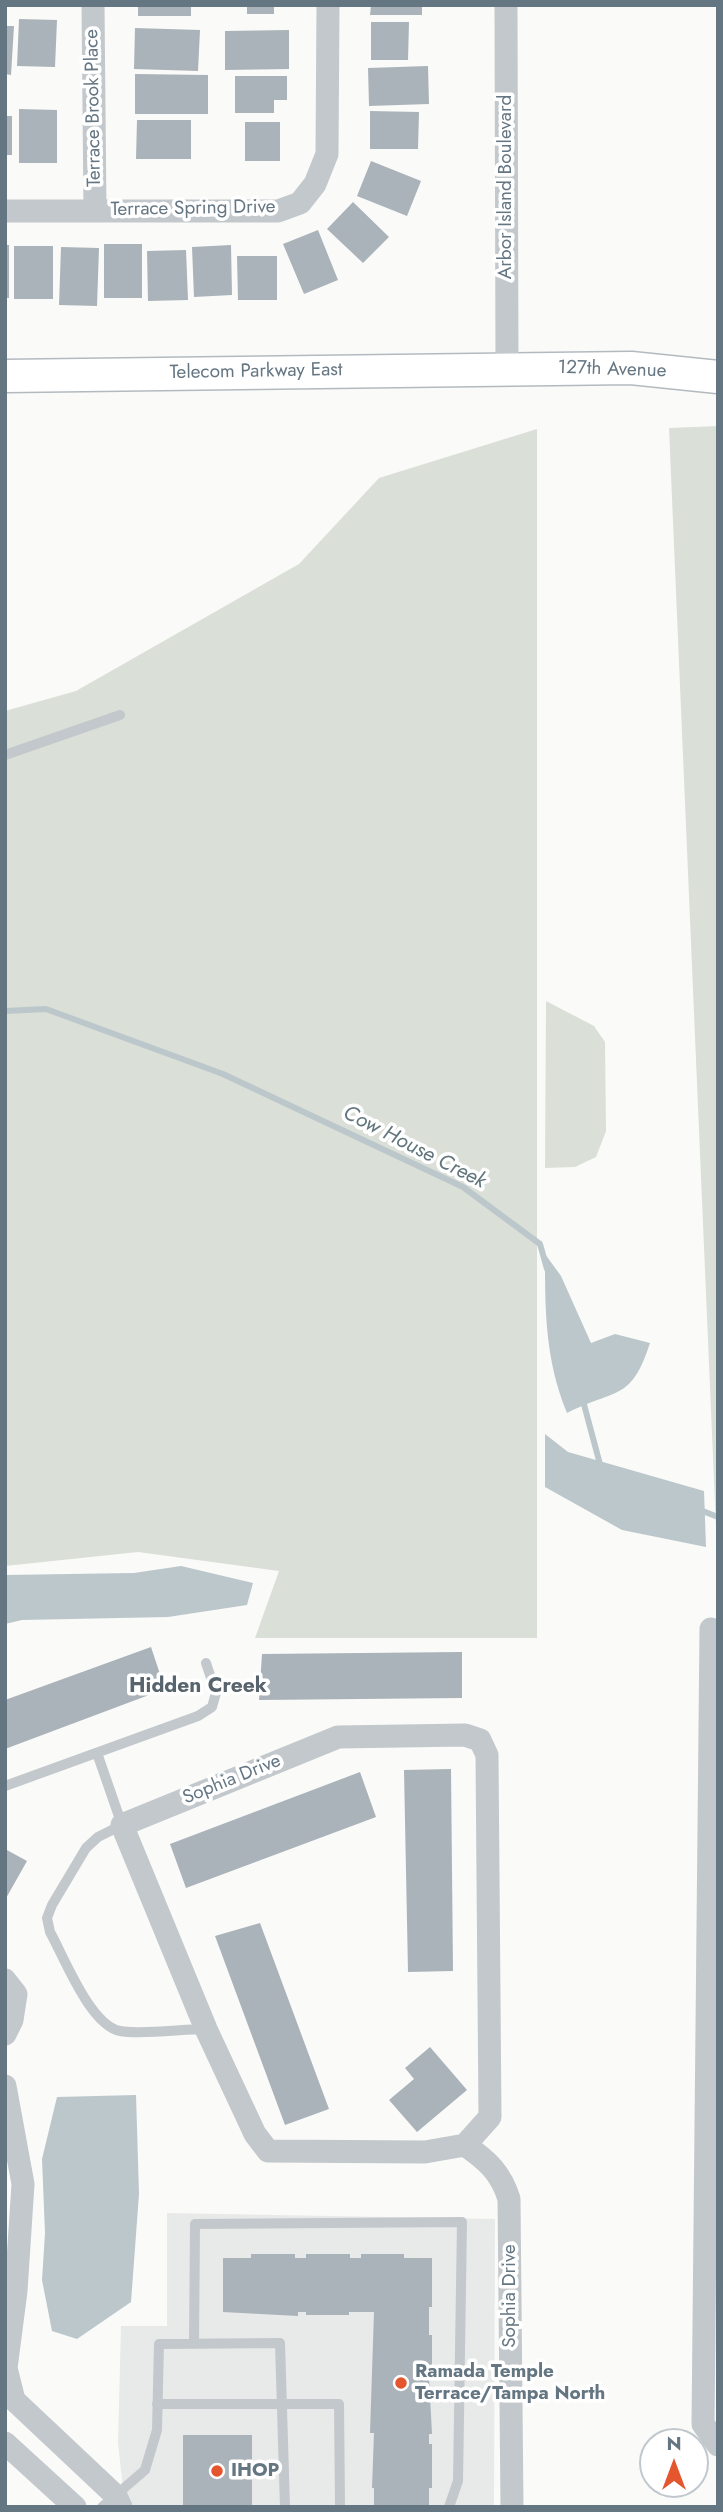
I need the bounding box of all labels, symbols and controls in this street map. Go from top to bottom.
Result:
street label: Terrace Brook Place [81,29,107,187]
street label: Arbor Island Boulevard [495,95,517,279]
street label: Terrace Spring Drive [110,196,276,222]
street label: 127th Avenue [557,357,667,383]
street label: Telecom Parkway East [169,359,343,385]
water label: Cow House Creek [338,1101,490,1195]
district label: Hidden Creek [129,1674,267,1700]
street label: Sophia Drive [180,1750,284,1810]
street label: Sophia Drive [499,2244,521,2348]
place label: Ramada Temple Terrace/Tampa North [415,2361,605,2405]
marker: Ramada Temple Terrace/Tampa North [393,2375,409,2391]
north arrow [639,2428,709,2498]
text: N [666,2430,682,2457]
place label: IHOP [231,2460,279,2482]
marker: IHOP [209,2463,225,2479]

